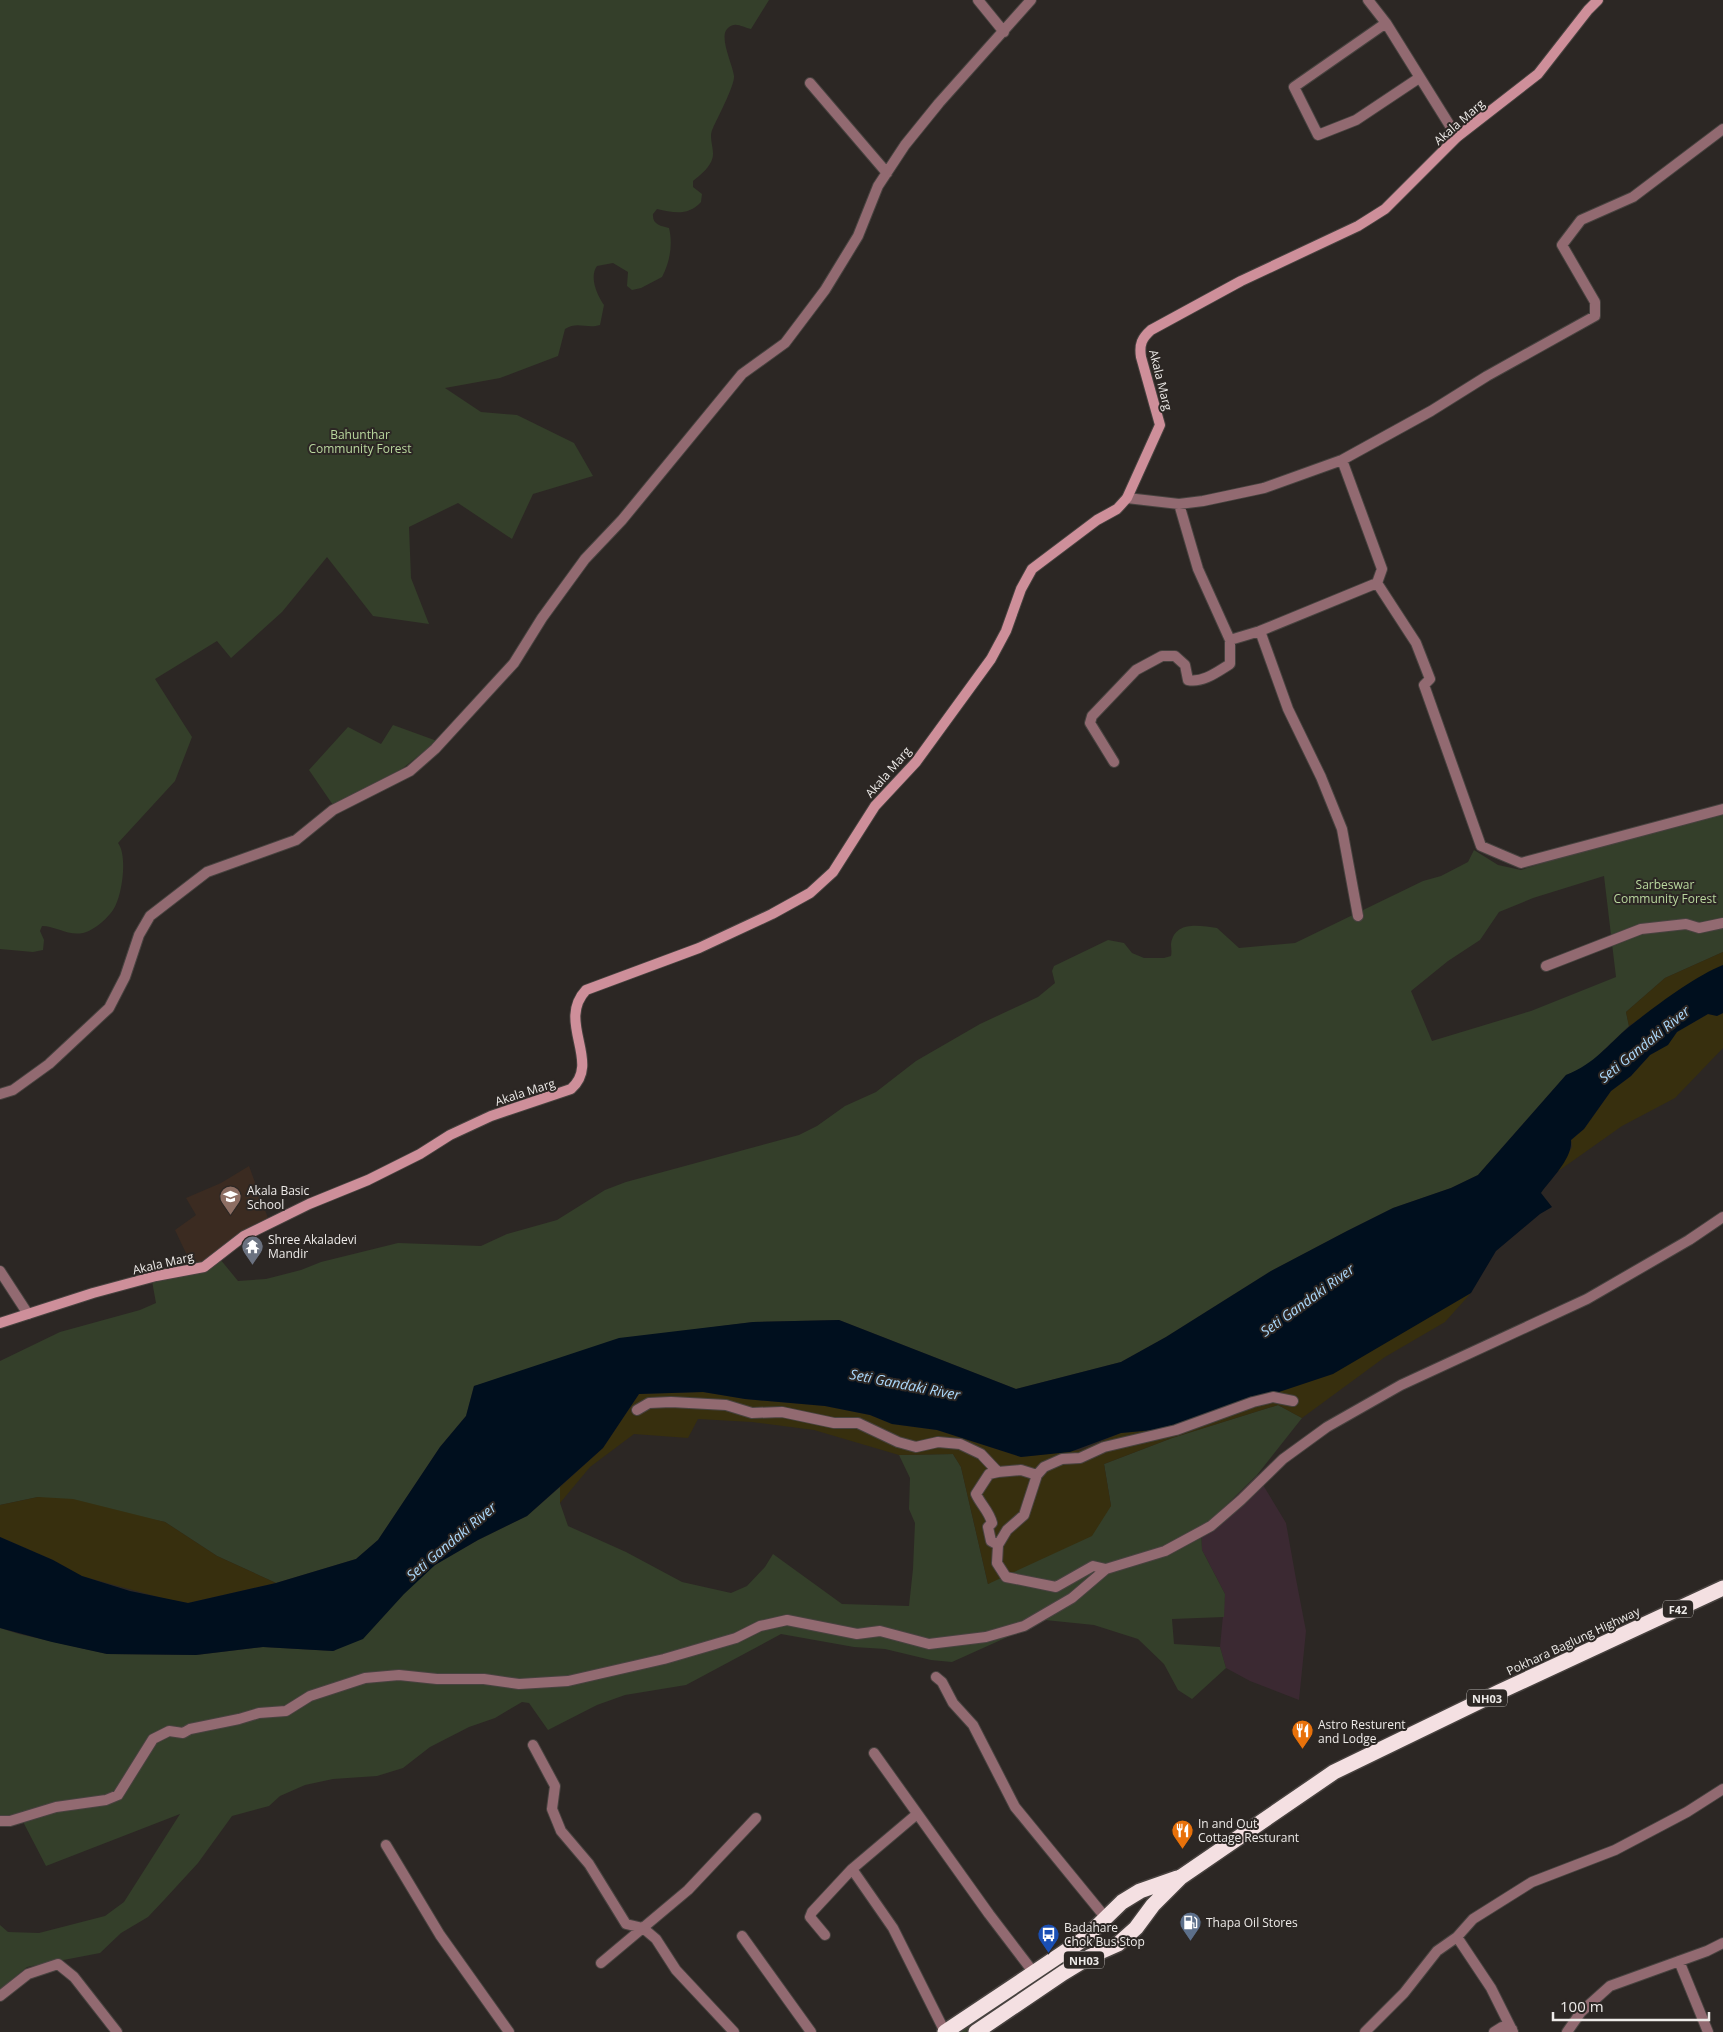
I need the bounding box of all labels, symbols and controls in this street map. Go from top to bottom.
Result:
street label: Akala Marg [1430,95,1488,149]
street label: Akala Marg [1145,348,1177,413]
park label: Bahunthar Community Forest [308,426,412,457]
street label: Akala Marg [861,743,915,801]
park label: Sarbeswar Community Forest [1613,876,1717,907]
water label: Seti Gandaki River [1595,1001,1694,1087]
street label: Akala Marg [493,1074,558,1110]
place label: Akala Basic School [247,1182,310,1213]
school or university icon: Akala Basic School [219,1185,243,1216]
place label: Shree Akaladevi Mandir [268,1231,357,1262]
temple icon: Shree Akaladevi Mandir [240,1234,264,1265]
street label: Akala Marg [131,1248,196,1278]
water label: Seti Gandaki River [1256,1259,1358,1341]
water label: Seti Gandaki River [848,1364,962,1404]
water label: Seti Gandaki River [402,1497,500,1584]
road number: F42 [1663,1600,1693,1618]
street label: Pokhara Baglung Highway [1503,1602,1643,1679]
road number: NH03 [1467,1690,1507,1706]
place label: Astro Resturent and Lodge [1318,1716,1406,1747]
restaurant icon: Astro Resturent and Lodge [1290,1719,1314,1750]
place label: In and Out Cottage Resturant [1198,1815,1299,1846]
restaurant icon: In and Out Cottage Resturant [1170,1818,1194,1849]
fuel station icon: Thapa Oil Stores [1178,1910,1202,1941]
place label: Thapa Oil Stores [1206,1914,1298,1931]
place label: Badahare Chok Bus Stop [1064,1919,1145,1950]
bus stop icon: Badahare Chok Bus Stop [1036,1922,1060,1953]
road number: NH03 [1064,1952,1104,1968]
scale bar [1553,1990,1709,2022]
text: 100 m [1560,1996,1604,2016]

